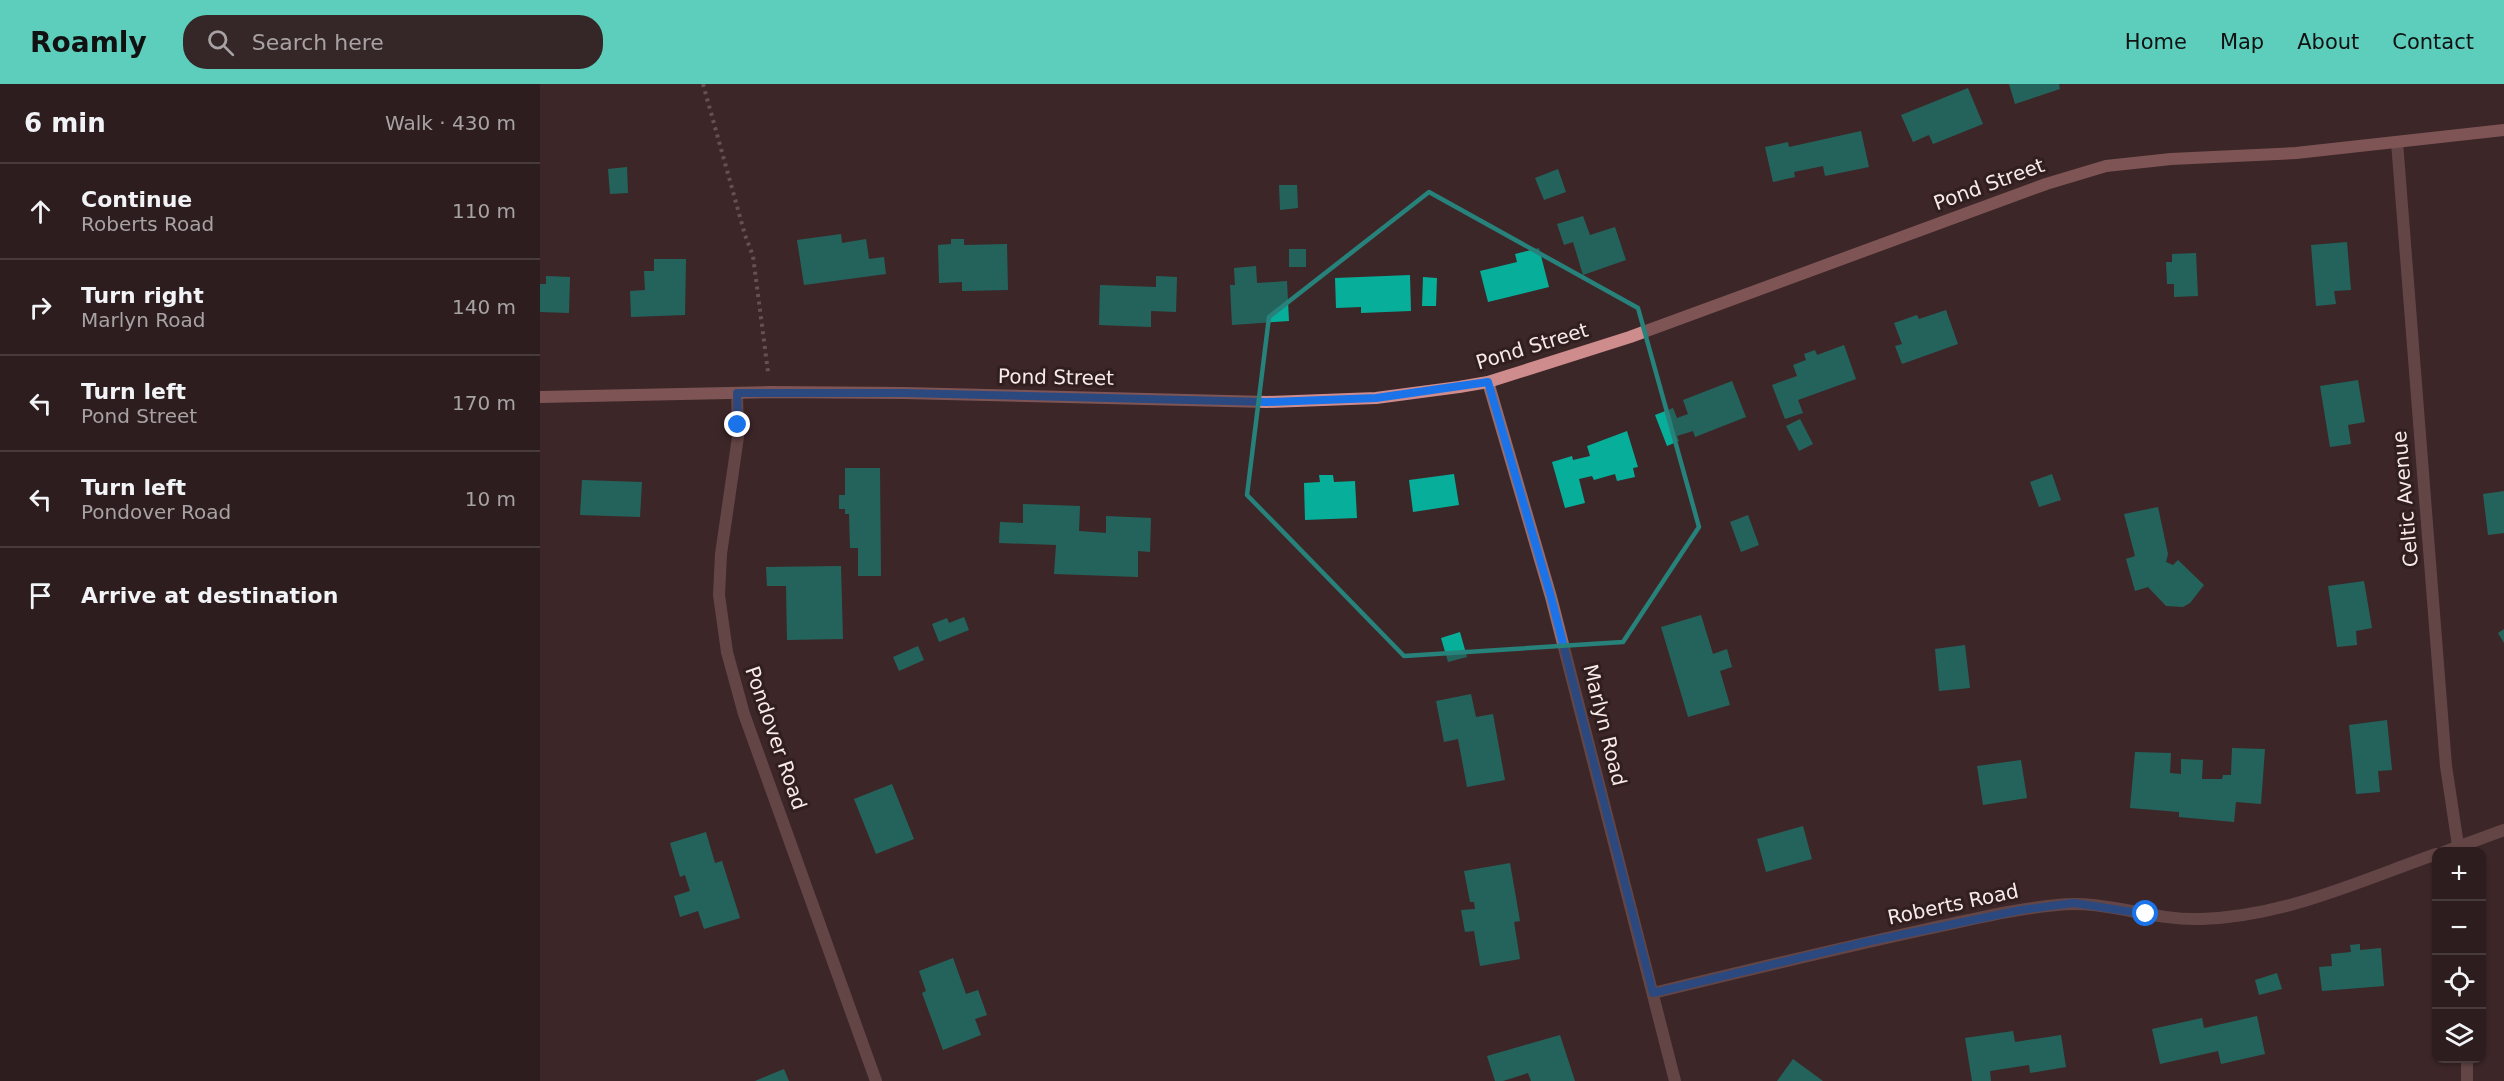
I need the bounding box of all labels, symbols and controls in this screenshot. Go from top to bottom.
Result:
search box [183,15,603,69]
text: Roamly [30,26,147,59]
icon: search [204,26,237,59]
text: Search here [252,30,384,55]
text: Home [2125,30,2187,54]
text: Map [2220,30,2264,54]
text: About [2297,30,2359,54]
text: Contact [2392,30,2474,54]
text: 6 min [24,108,106,138]
text: Walk · 430 m [385,111,516,135]
street label: Pond Street [1930,153,2048,215]
text: Continue [81,187,192,212]
icon: ahead [24,195,57,228]
text: 110 m [452,199,516,223]
text: Roberts Road [81,212,214,236]
text: Turn right [81,283,204,308]
icon: right [24,291,57,324]
text: 140 m [452,295,516,319]
text: Marlyn Road [81,308,205,332]
street label: Pond Street [1473,318,1591,374]
street label: Pond Street [998,364,1114,390]
text: Turn left [81,379,186,404]
icon: left [24,387,57,420]
text: 170 m [452,391,516,415]
text: Pond Street [81,404,197,428]
route end [724,411,750,437]
street label: Celtic Avenue [2387,430,2423,568]
text: Turn left [81,475,186,500]
icon: left [24,483,57,516]
text: 10 m [465,487,516,511]
text: Pondover Road [81,500,231,524]
icon: arrive [24,579,57,612]
text: Arrive at destination [81,583,338,608]
street label: Marlyn Road [1578,662,1632,788]
street label: Pondover Road [740,663,812,813]
map controls [2432,847,2486,1063]
button: + [2432,847,2486,901]
street label: Roberts Road [1885,878,2021,930]
route start [2132,900,2158,926]
button: − [2432,901,2486,955]
button: locate [2432,955,2486,1009]
button: layers [2432,1009,2486,1063]

